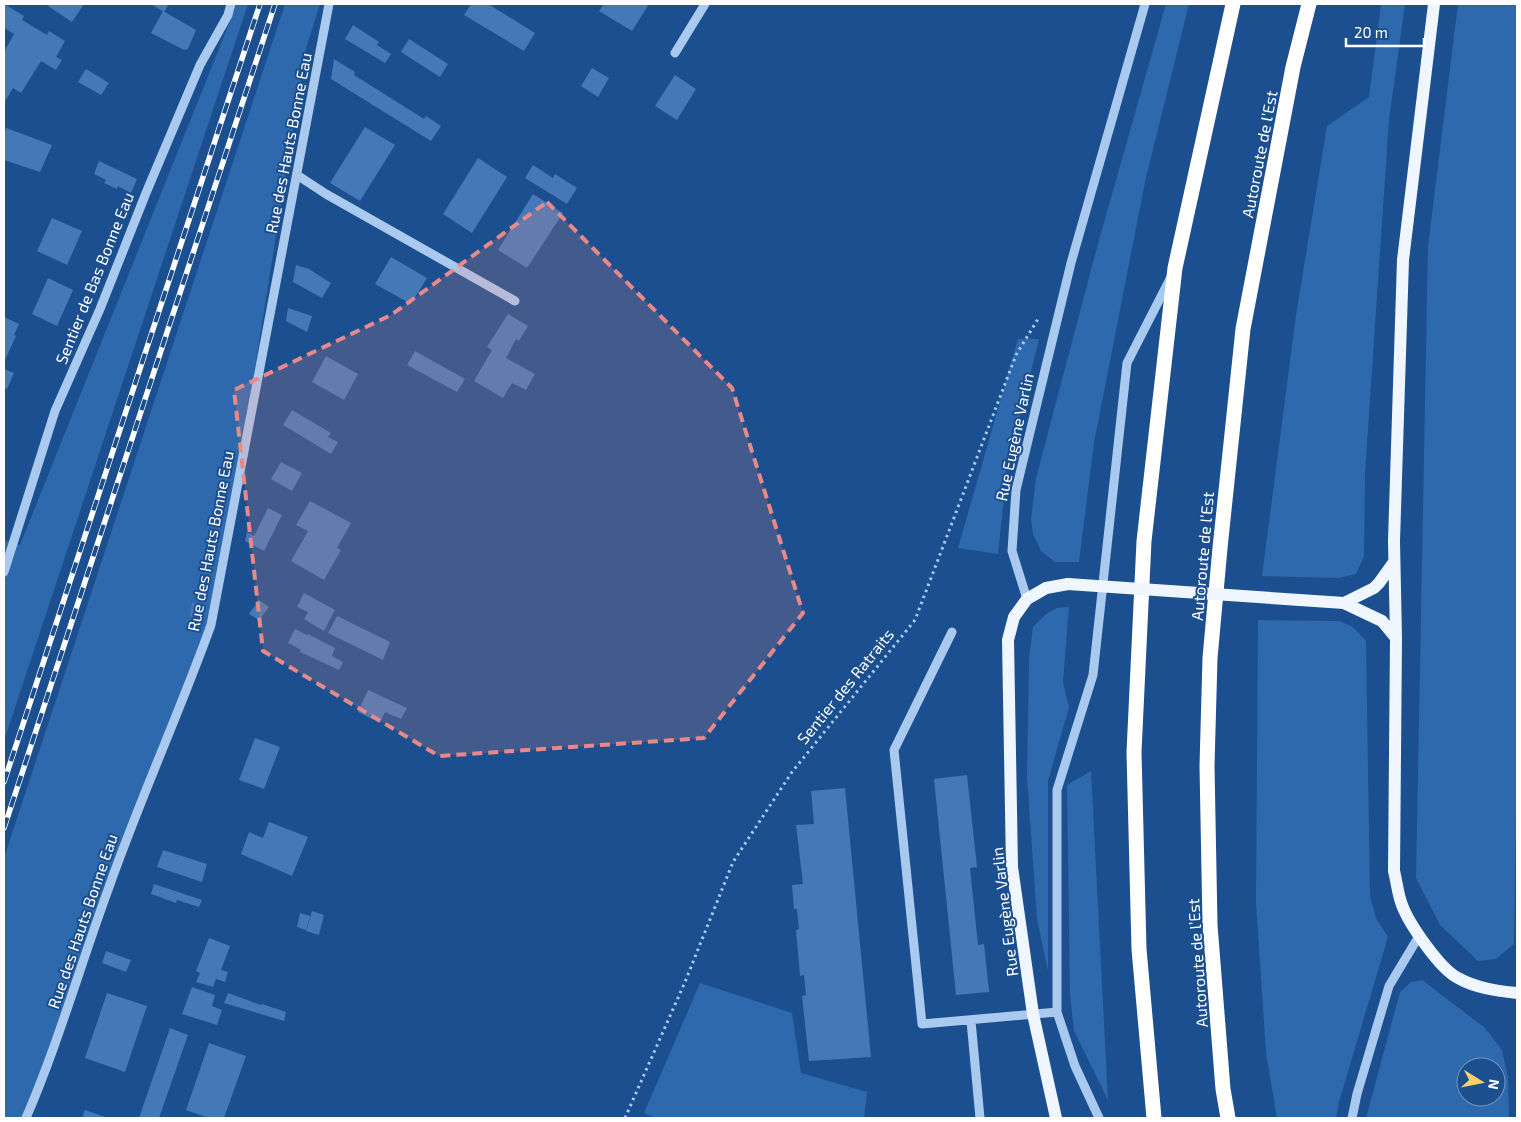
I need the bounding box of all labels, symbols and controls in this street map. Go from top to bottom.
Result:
scale bar [1346,15,1424,47]
text: 20 m [1354,23,1388,41]
street label: Rue des Hauts Bonne Eau [261,51,315,235]
street label: Autoroute de l’Est [1237,89,1281,219]
street label: Sentier de Bas Bonne Eau [51,189,137,367]
street label: Rue Eugène Varlin [991,371,1037,503]
street label: Rue des Hauts Bonne Eau [183,449,237,633]
street label: Autoroute de l’Est [1187,491,1217,621]
street label: Sentier des Ratraits [793,625,897,747]
street label: Rue des Hauts Bonne Eau [43,831,121,1011]
street label: Rue Eugène Varlin [987,846,1021,978]
street label: Autoroute de l’Est [1183,898,1211,1028]
north arrow [1456,1057,1506,1107]
text: N [1485,1078,1504,1091]

